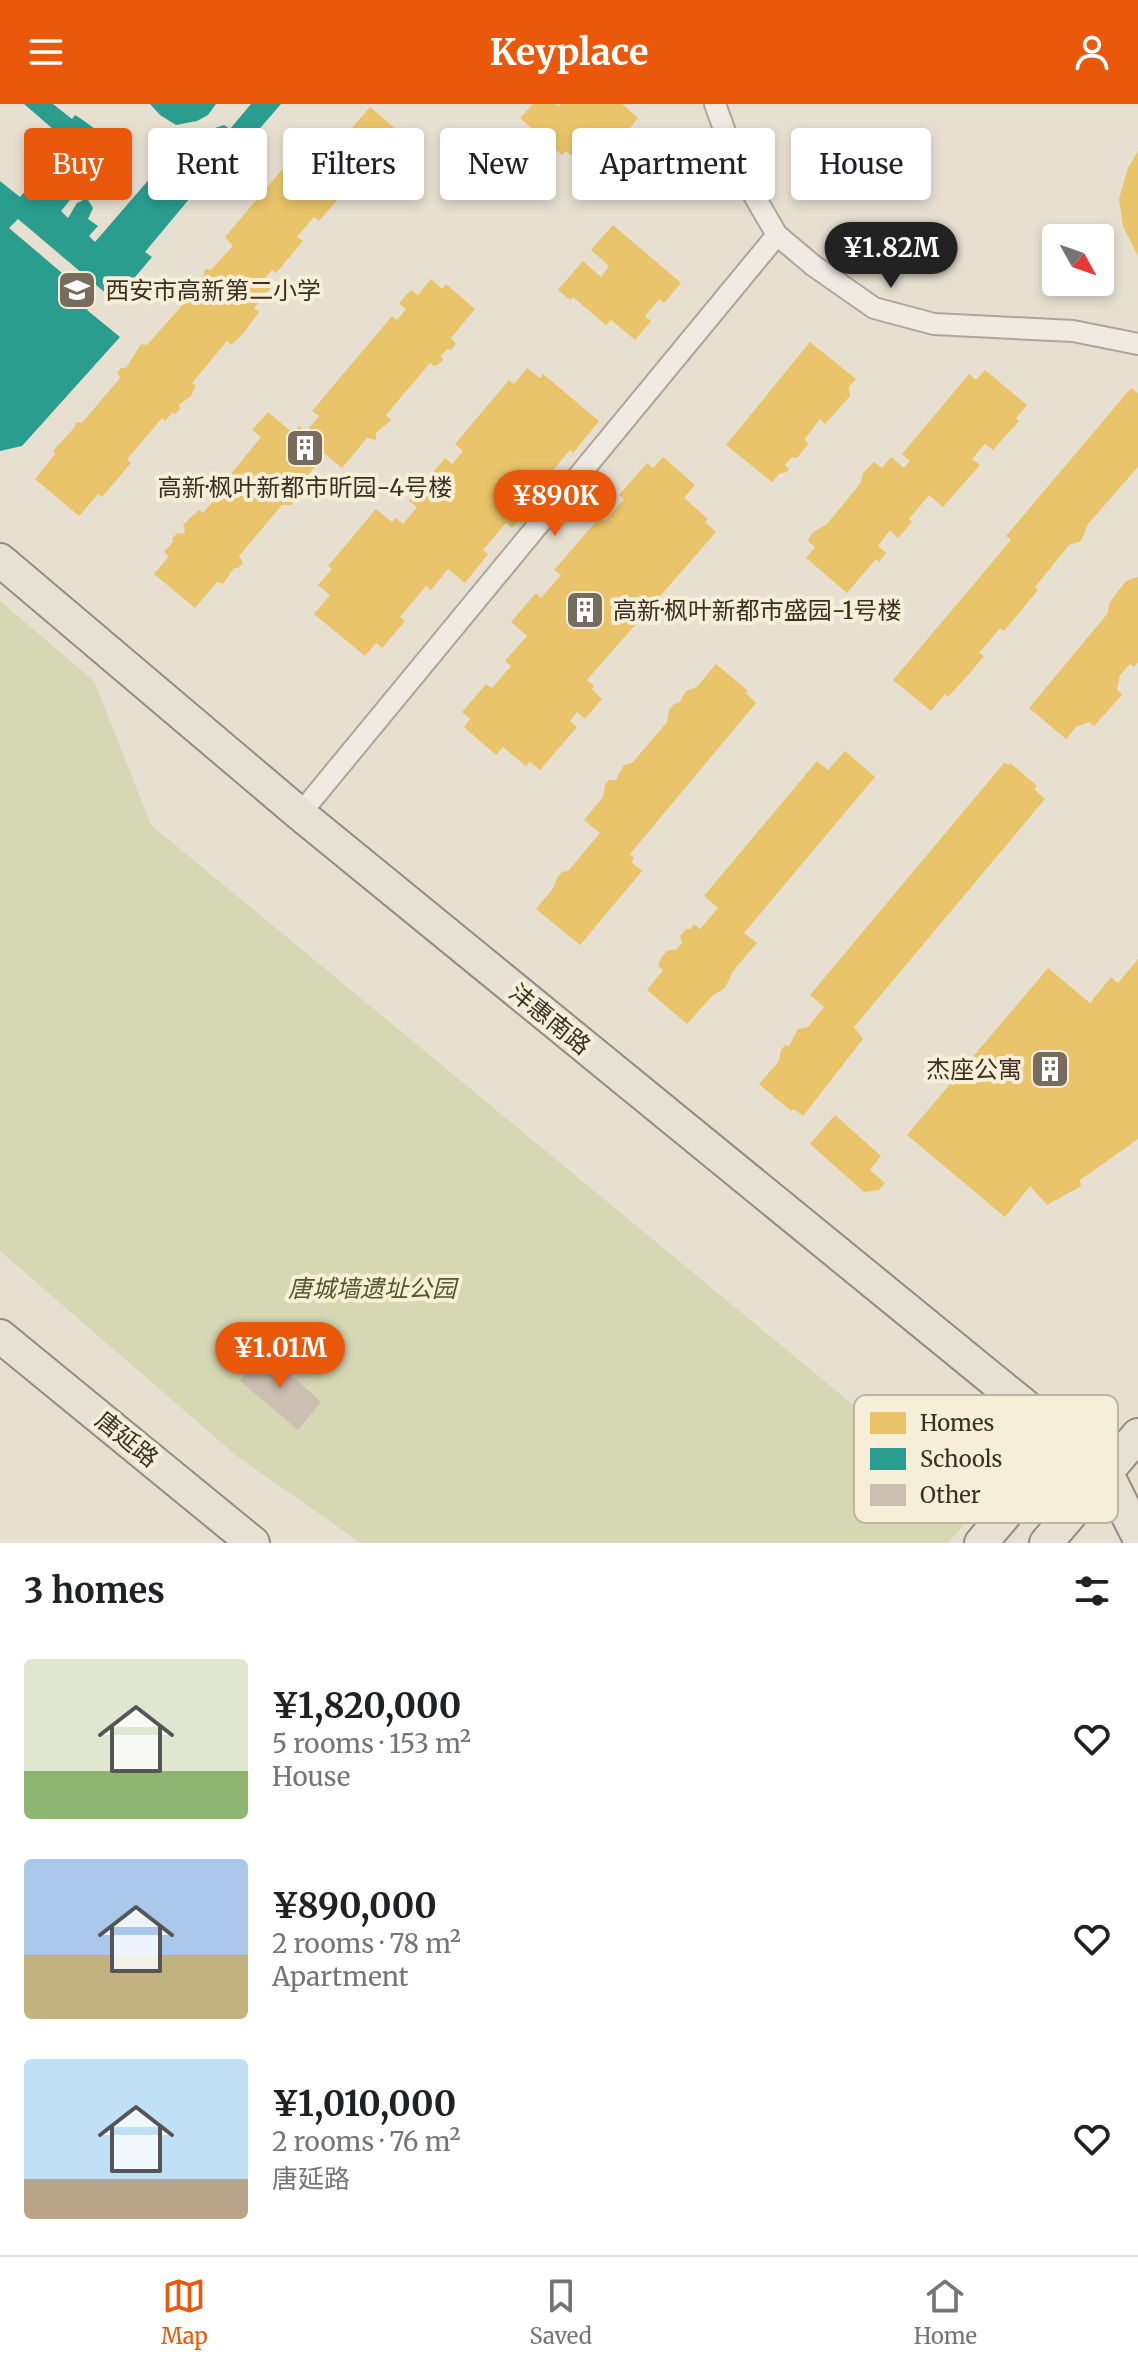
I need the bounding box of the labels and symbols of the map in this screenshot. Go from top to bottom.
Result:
pin: ¥1.82M [826,222,956,290]
north arrow [1042,224,1114,296]
school or university icon: 西安市高新第二小学 [56,269,98,311]
place label: 西安市高新第二小学 [105,275,321,306]
building icon: 高新·枫叶新都市昕园-4号楼 [284,427,326,469]
pin: ¥890K [499,470,611,538]
place label: 高新·枫叶新都市昕园-4号楼 [158,472,452,503]
building icon: 高新·枫叶新都市盛园-1号楼 [564,589,606,631]
place label: 高新·枫叶新都市盛园-1号楼 [613,595,901,626]
street label: 沣惠南路 [503,977,597,1061]
building icon: 杰座公寓 [1029,1048,1071,1090]
place label: 杰座公寓 [926,1054,1022,1085]
park label: 唐城墙遗址公园 [288,1273,459,1304]
pin: ¥1.01M [215,1322,345,1390]
legend [854,1395,1118,1523]
street label: 唐延路 [89,1404,165,1474]
text: Homes [920,1409,994,1437]
text: Schools [920,1445,1002,1473]
text: Other [920,1481,981,1509]

